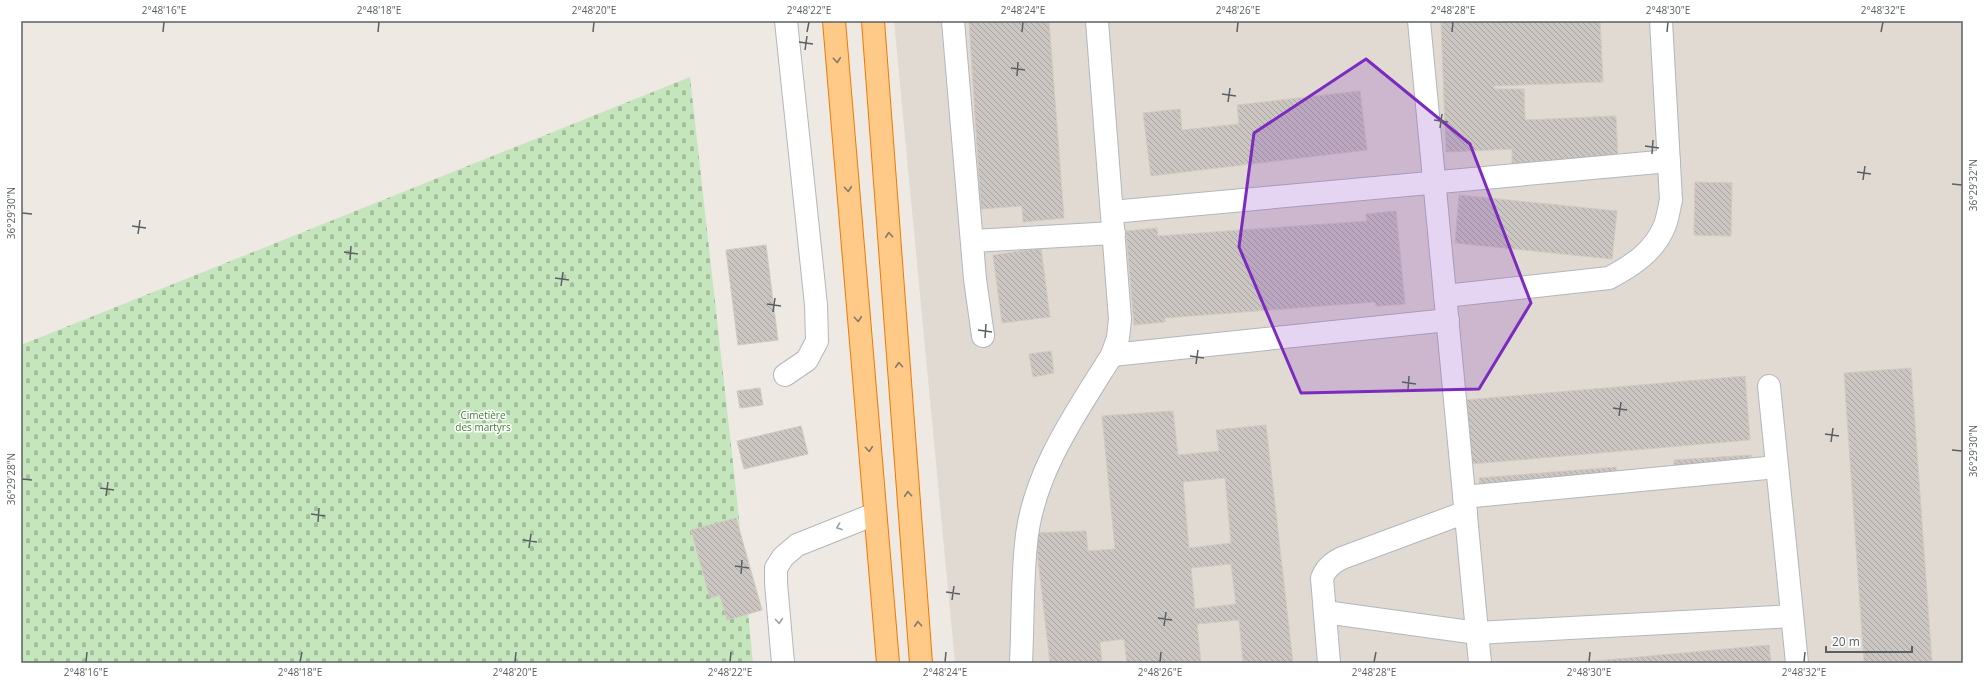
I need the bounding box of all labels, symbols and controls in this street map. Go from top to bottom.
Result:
text: 2°48'16"E [142,3,186,17]
text: 2°48'18"E [357,3,401,17]
text: 2°48'20"E [572,3,616,17]
text: 2°48'22"E [787,3,831,17]
text: 2°48'24"E [1001,3,1045,17]
text: 2°48'26"E [1216,3,1260,17]
text: 2°48'28"E [1431,3,1475,17]
text: 2°48'30"E [1646,3,1690,17]
text: 2°48'32"E [1861,3,1905,17]
one-way arrow [832,57,841,63]
text: 36°29'32"N [1966,159,1980,211]
one-way arrow [843,186,852,192]
text: 36°29'30"N [4,187,18,239]
one-way arrow [885,232,894,238]
one-way arrow [854,316,863,322]
one-way arrow [894,362,903,368]
park label: Cimetière des martyrs [455,408,511,434]
text: 36°29'30"N [1966,425,1980,477]
one-way arrow [865,445,874,452]
text: 36°29'28"N [4,453,18,505]
one-way arrow [904,491,913,497]
one-way arrow [835,523,842,531]
one-way arrow [775,618,784,624]
one-way arrow [914,621,923,627]
scale bar [1826,628,1912,654]
text: 20 m [1832,633,1860,650]
text: 2°48'16"E [64,665,108,679]
text: 2°48'18"E [278,665,322,679]
text: 2°48'20"E [493,665,537,679]
text: 2°48'22"E [708,665,752,679]
text: 2°48'24"E [923,665,967,679]
text: 2°48'26"E [1138,665,1182,679]
text: 2°48'28"E [1352,665,1396,679]
text: 2°48'30"E [1567,665,1611,679]
text: 2°48'32"E [1782,665,1826,679]

